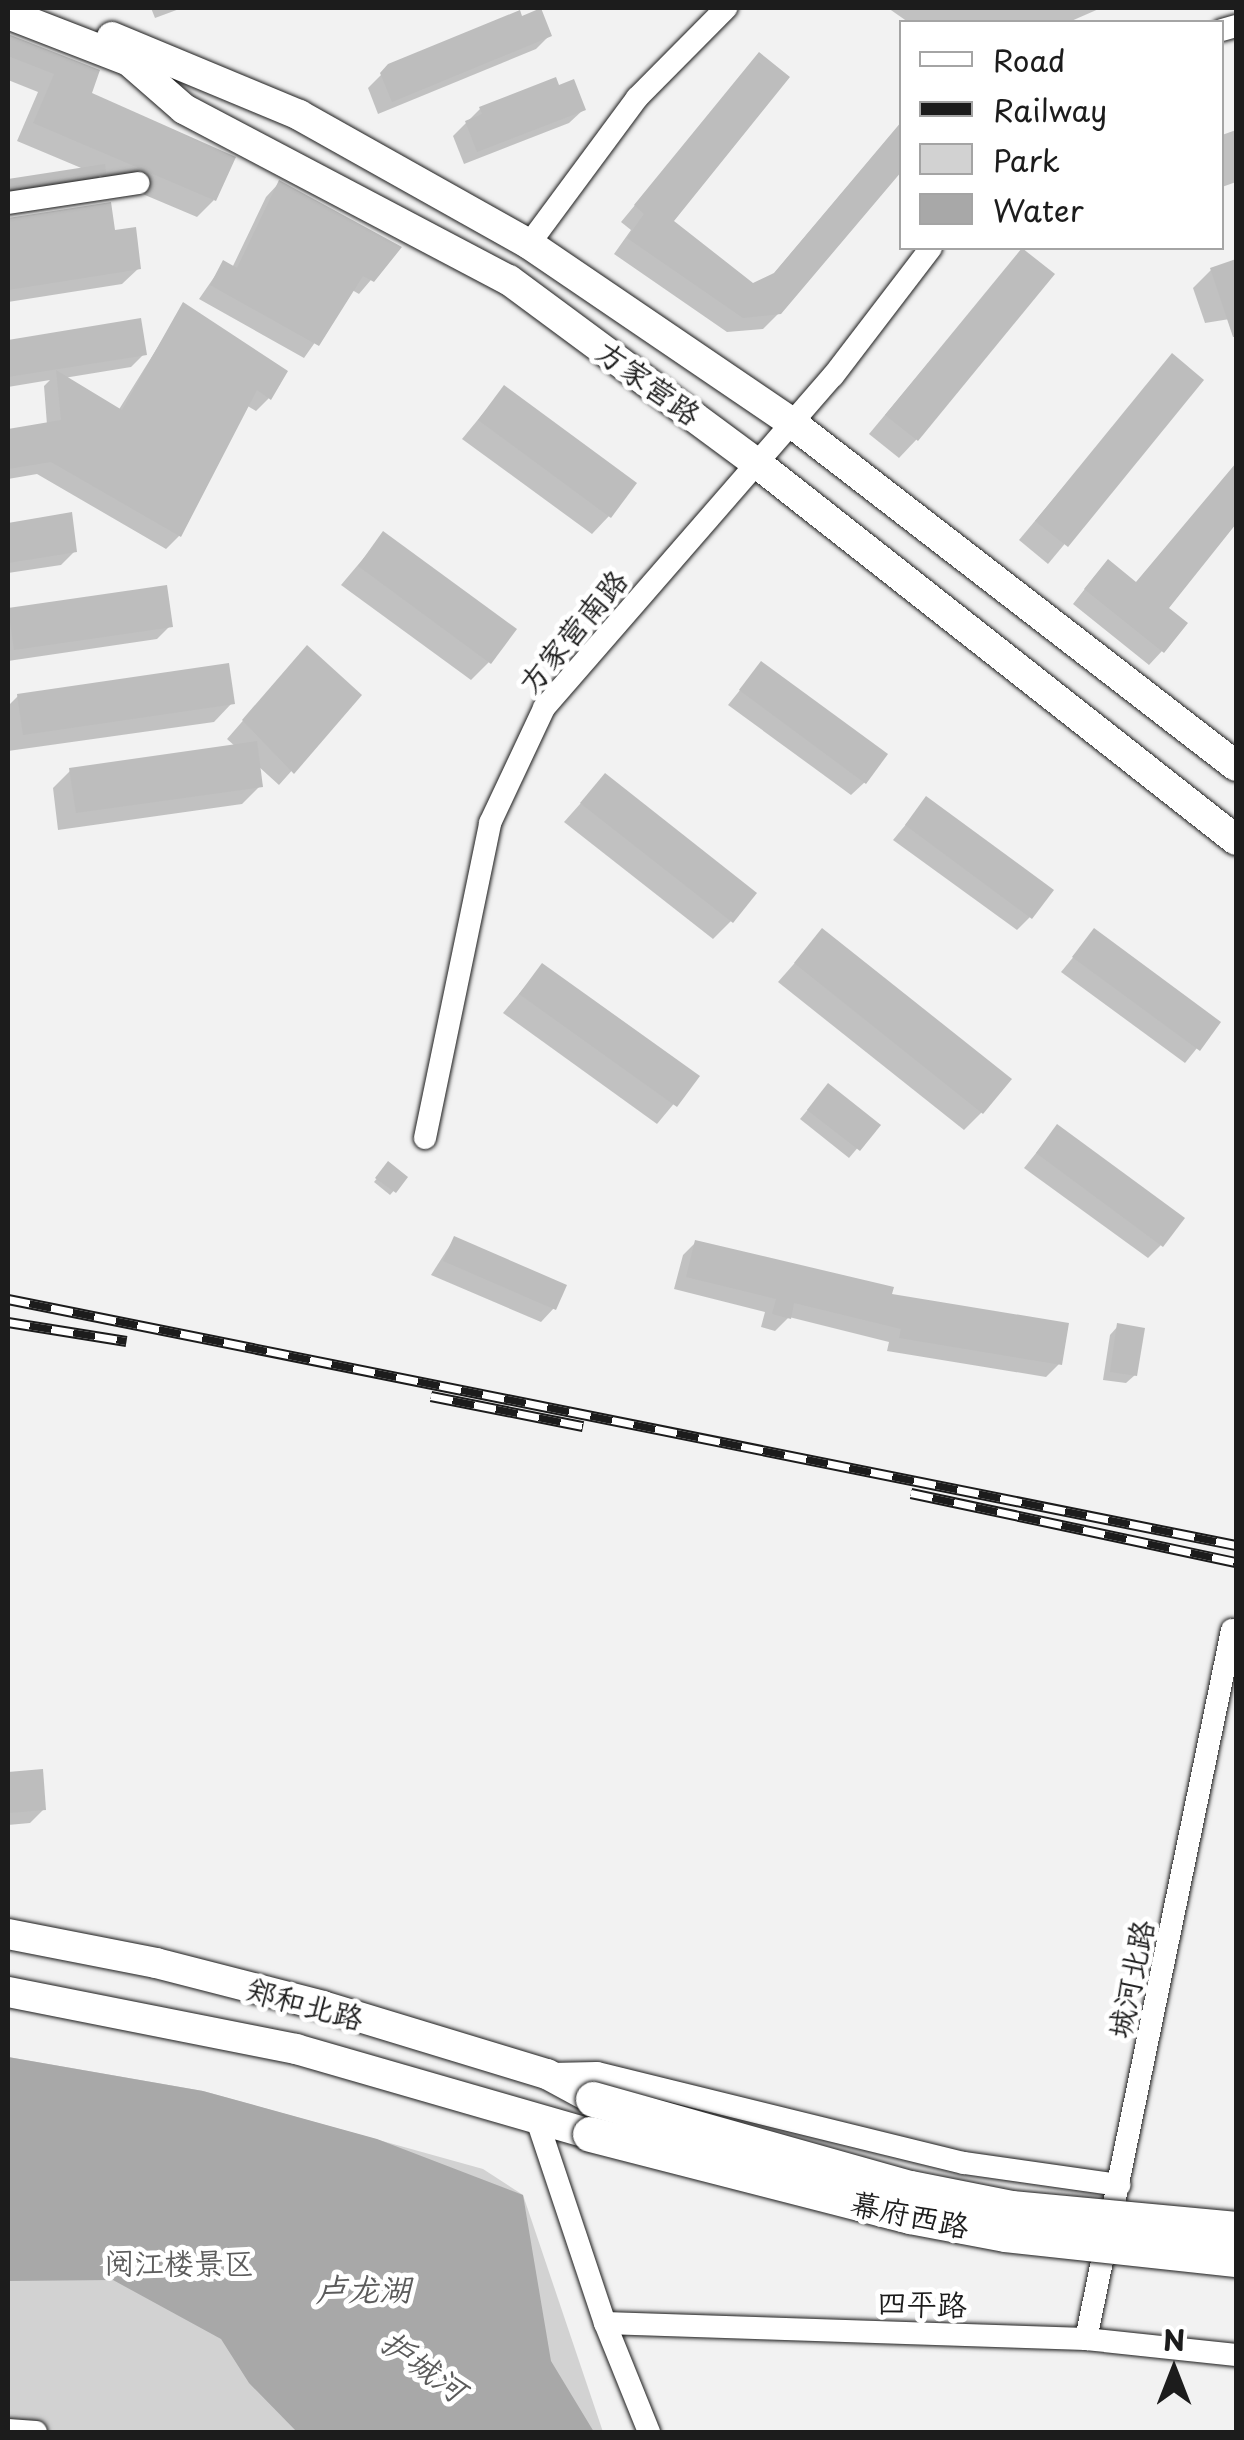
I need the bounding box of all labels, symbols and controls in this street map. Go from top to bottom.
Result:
legend [899,20,1224,250]
text: Road [993,37,1066,82]
text: Railway [993,87,1107,132]
text: Park [993,137,1060,182]
text: Water [993,187,1084,232]
street label: 方家营路 [590,332,708,432]
street label: 方家营南路 [510,562,634,700]
street label: 城河北路 [1100,1917,1160,2041]
street label: 郑和北路 [242,1970,368,2036]
street label: 幕府西路 [848,2184,972,2244]
park label: 阅江楼景区 [104,2244,254,2280]
water label: 卢龙湖 [315,2269,411,2307]
street label: 四平路 [876,2283,968,2323]
text: N [1163,2318,1185,2361]
north arrow [1124,2320,1224,2420]
water label: 护城河 [374,2321,474,2409]

